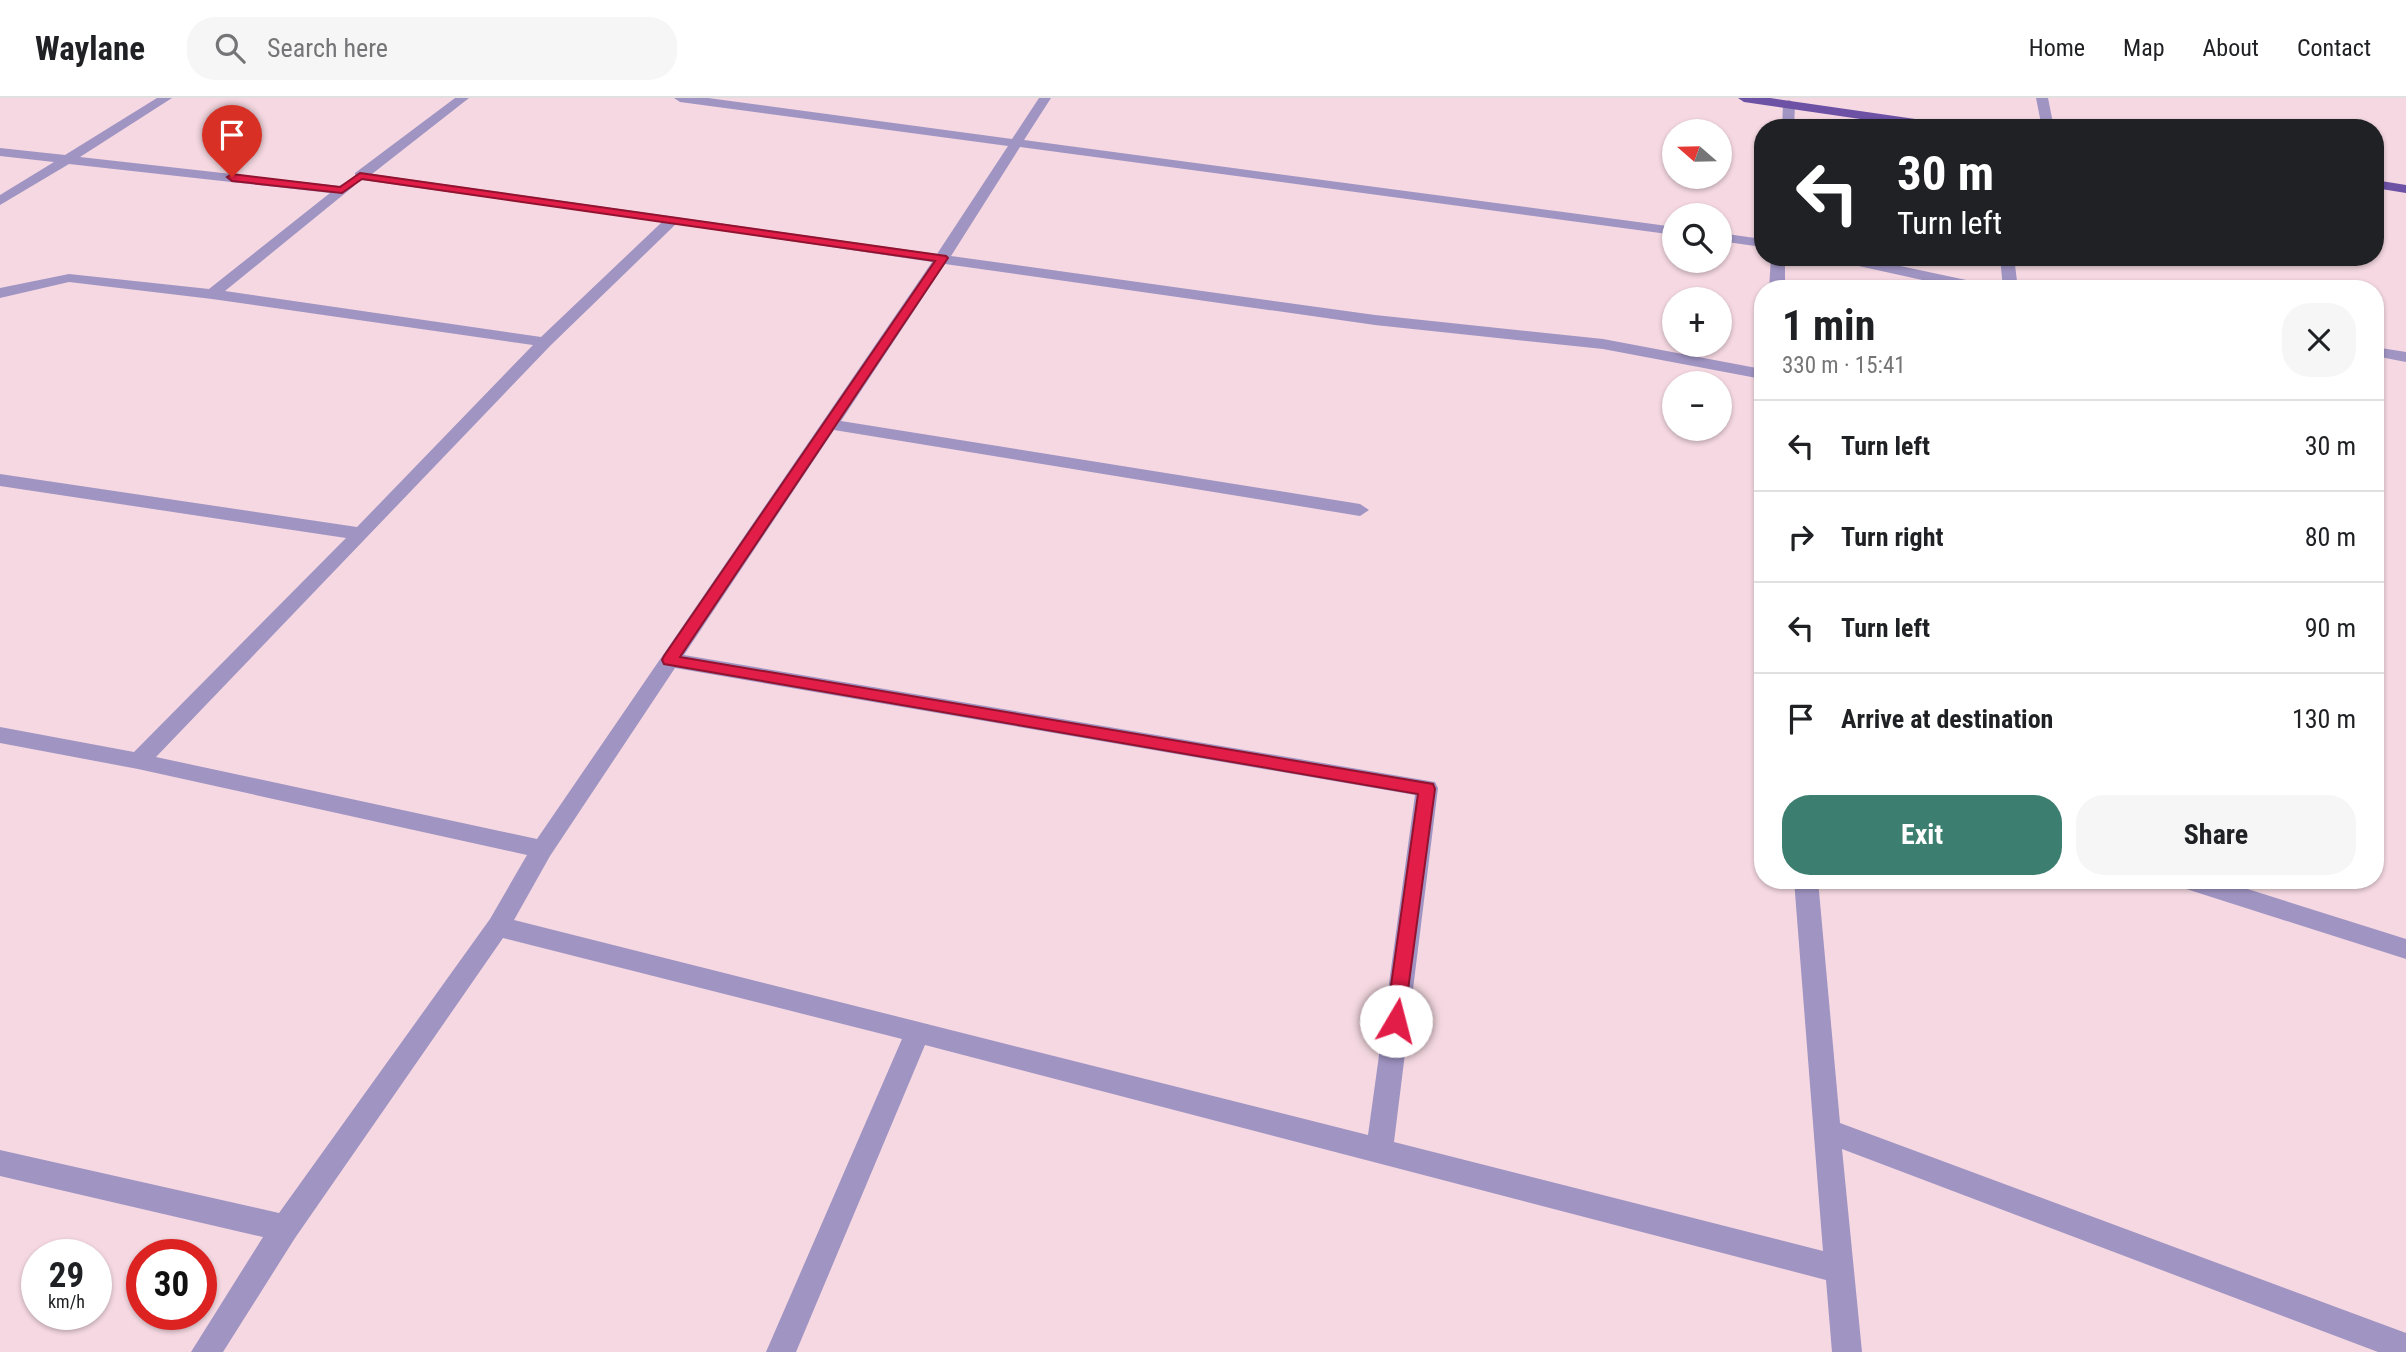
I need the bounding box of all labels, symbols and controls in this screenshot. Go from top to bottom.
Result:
search box [187,17,677,80]
text: Waylane [35,29,145,68]
icon: search [211,29,249,67]
text: Search here [267,33,388,63]
text: Home [2029,34,2085,62]
text: Map [2123,34,2165,62]
text: About [2203,34,2259,62]
text: Contact [2297,34,2371,62]
pin [202,105,262,177]
icon: arrive [213,116,251,154]
north arrow [1662,119,1732,189]
map controls [1662,119,1732,441]
text: 30 m [1897,145,1994,202]
icon: left [1782,147,1873,238]
button: search [1662,203,1732,273]
text: Turn left [1897,204,2002,242]
button: + [1662,287,1732,357]
text: 1 min [1782,301,1875,350]
button: close [2282,303,2356,377]
text: 330 m · 15:41 [1782,352,1906,379]
button: − [1662,371,1732,441]
icon: left [1782,427,1820,465]
text: Turn left [1841,431,1930,461]
text: 30 m [2305,431,2356,461]
icon: right [1782,518,1820,556]
text: Turn right [1841,522,1943,552]
text: 80 m [2305,522,2356,552]
icon: left [1782,609,1820,647]
text: Turn left [1841,613,1930,643]
text: 90 m [2305,613,2356,643]
icon: arrive [1782,700,1820,738]
text: Arrive at destination [1841,704,2053,734]
text: 130 m [2292,704,2356,734]
button: Exit [1782,795,2062,875]
button: Share [2076,795,2356,875]
position arrow [1359,984,1433,1058]
speed limit sign: 30 [126,1239,217,1330]
text: 29 [49,1255,84,1296]
text: km/h [48,1291,85,1312]

